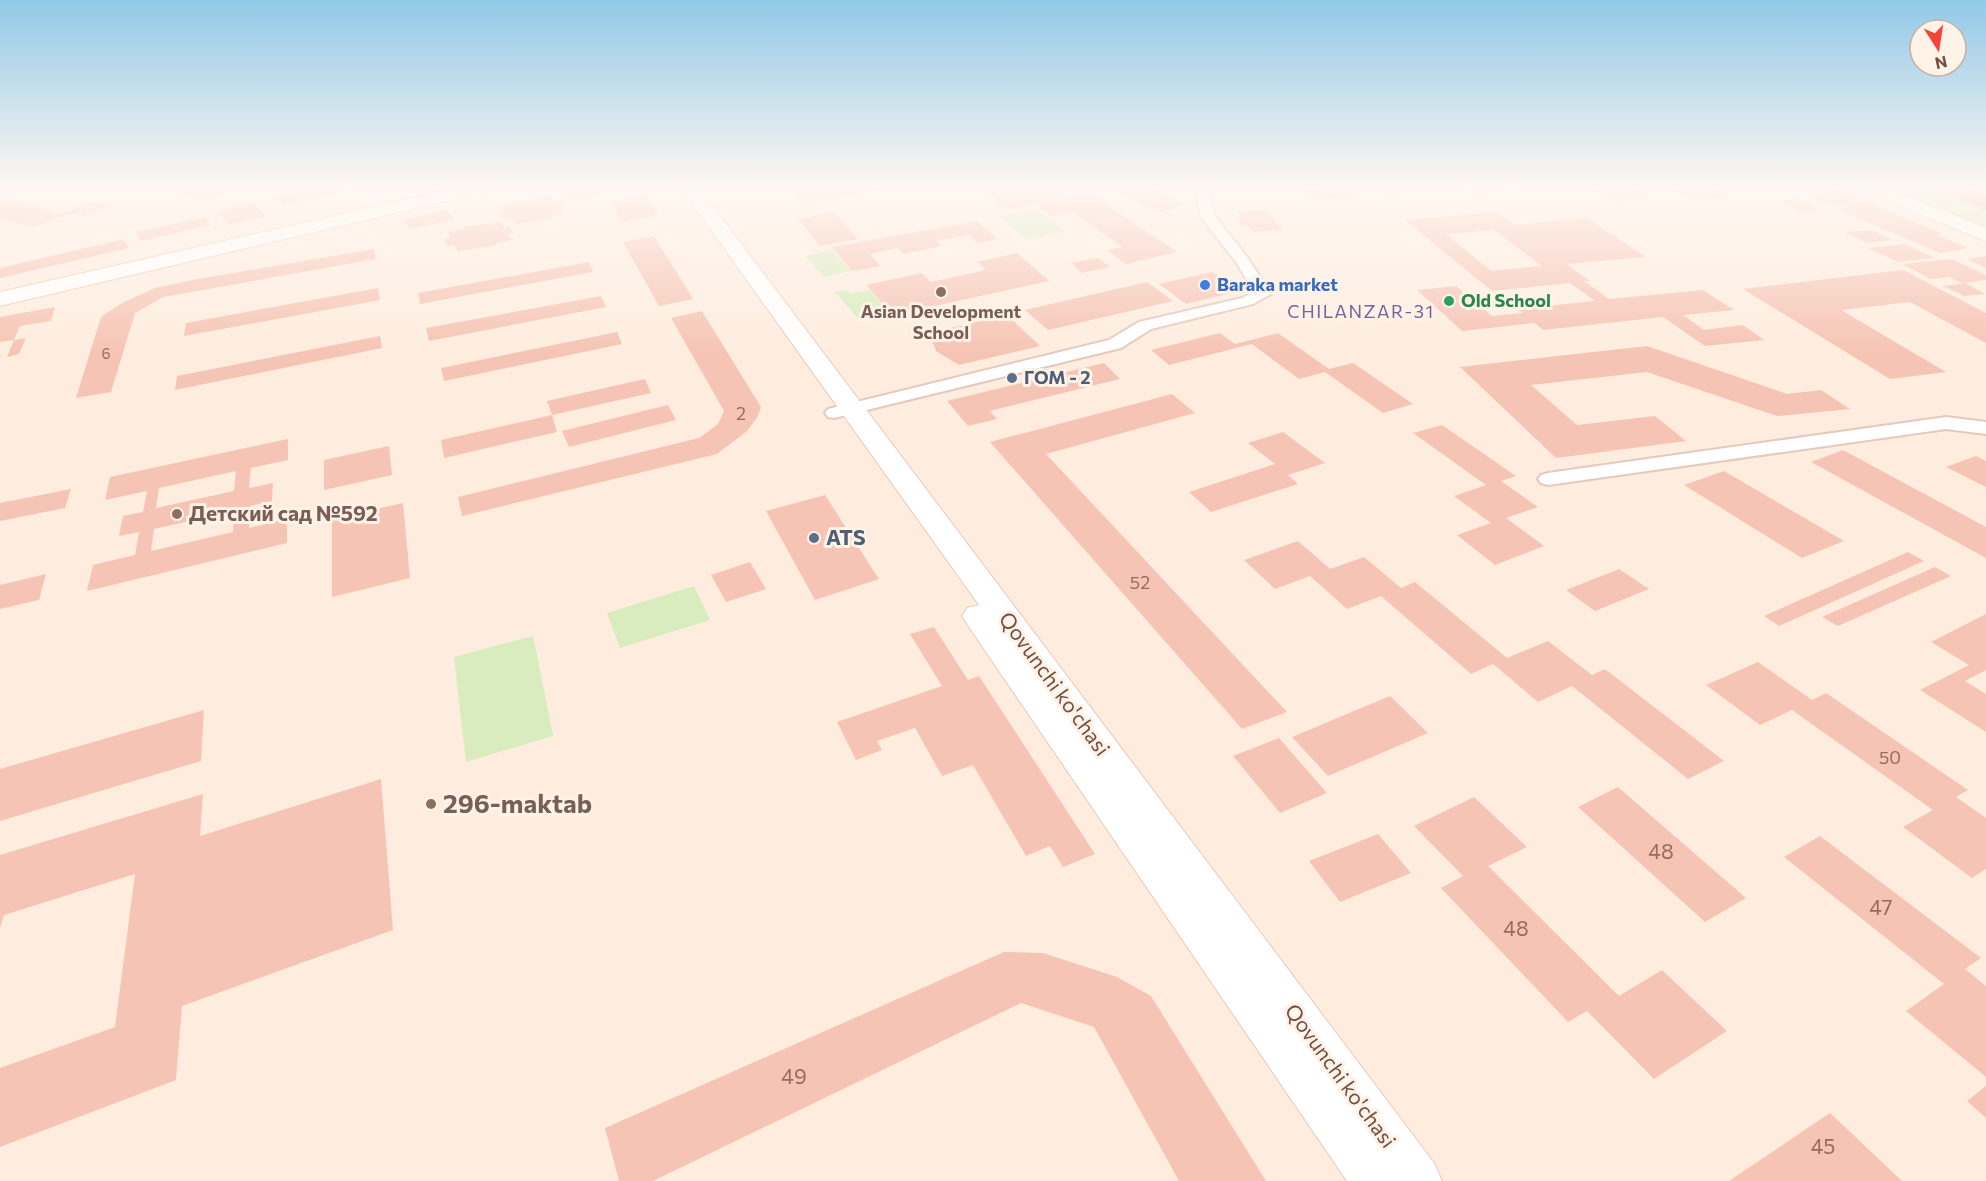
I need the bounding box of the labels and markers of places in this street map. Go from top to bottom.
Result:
place label: Baraka market [1217,273,1338,295]
marker: Baraka market [1198,278,1212,292]
marker: Asian Development School [934,285,948,299]
place label: Old School [1461,289,1551,311]
marker: Old School [1442,294,1456,308]
place label: Asian Development School [861,300,1022,343]
place label: ГОМ - 2 [1024,366,1090,388]
marker: ГОМ - 2 [1005,371,1019,385]
place label: Детcкий сад №592 [189,500,378,525]
marker: Детcкий сад №592 [170,507,184,521]
place label: ATS [826,524,866,549]
marker: ATS [807,531,821,545]
place label: 296-maktab [443,787,592,818]
marker: 296-maktab [424,797,438,811]

